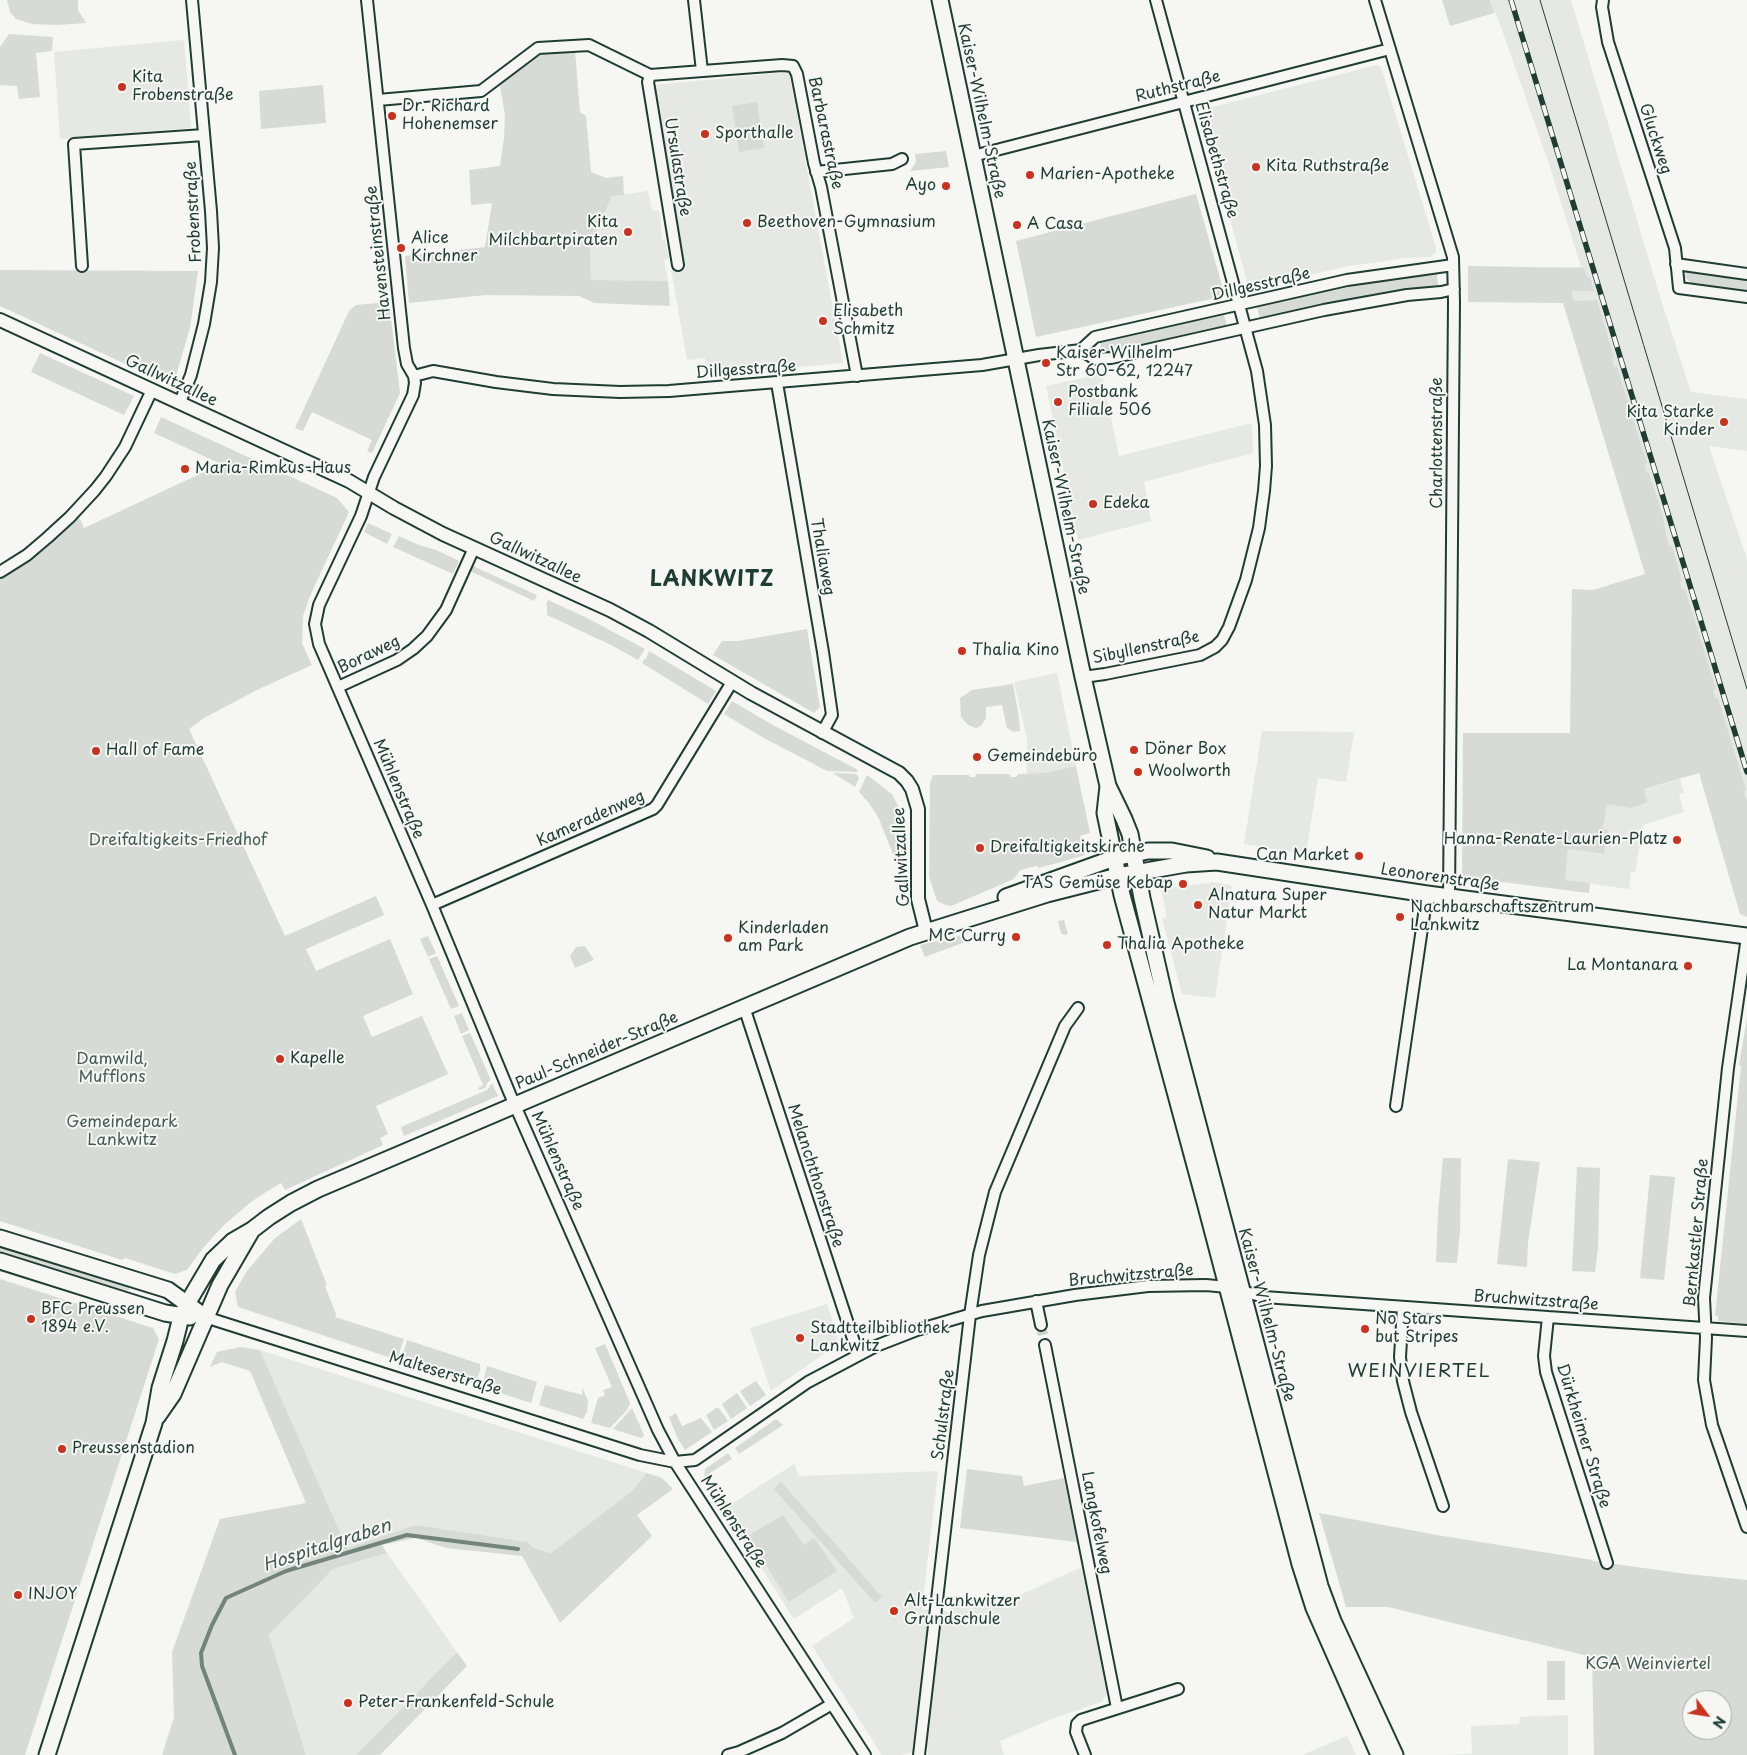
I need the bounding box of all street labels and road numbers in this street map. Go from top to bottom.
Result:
street label: Kaiser-Wilhelm-Straße [953,21,1009,201]
street label: Ruthstraße [1134,67,1222,107]
street label: Barbarastraße [804,75,846,191]
street label: Elisabethstraße [1190,99,1242,221]
street label: Gluckweg [1635,101,1675,177]
street label: Ursulastraße [660,116,694,218]
street label: Frobenstraße [182,161,206,263]
street label: Havensteinstraße [362,185,396,321]
street label: Dillgesstraße [1210,264,1312,306]
street label: Gallwitzallee [122,351,220,411]
street label: Dillgesstraße [695,357,797,383]
street label: Charlottenstraße [1428,377,1448,509]
street label: Kaiser-Wilhelm-Straße [1037,417,1093,597]
street label: Thaliaweg [806,517,838,597]
street label: Gallwitzallee [486,528,584,588]
street label: Sibyllenstraße [1091,627,1201,669]
street label: Boraweg [335,632,403,678]
street label: Mühlenstraße [368,736,428,842]
street label: Kameradenweg [534,787,648,851]
street label: Gallwitzallee [890,807,914,907]
street label: Leonorenstraße [1379,860,1501,896]
street label: Paul-Schneider-Straße [513,1008,681,1094]
street label: Melanchthonstraße [783,1102,847,1250]
street label: Mühlenstraße [527,1108,587,1214]
street label: Bernkastler Straße [1681,1158,1713,1308]
street label: Kaiser-Wilhelm-Straße [1234,1226,1298,1404]
street label: Bruchwitzstraße [1068,1261,1194,1291]
street label: Bruchwitzstraße [1473,1287,1599,1315]
street label: Malteserstraße [386,1348,504,1400]
street label: Dürkheimer Straße [1552,1361,1614,1511]
street label: Schulstraße [929,1368,959,1462]
street label: Langkofelweg [1077,1470,1115,1576]
street label: Mühlenstraße [696,1472,770,1572]

